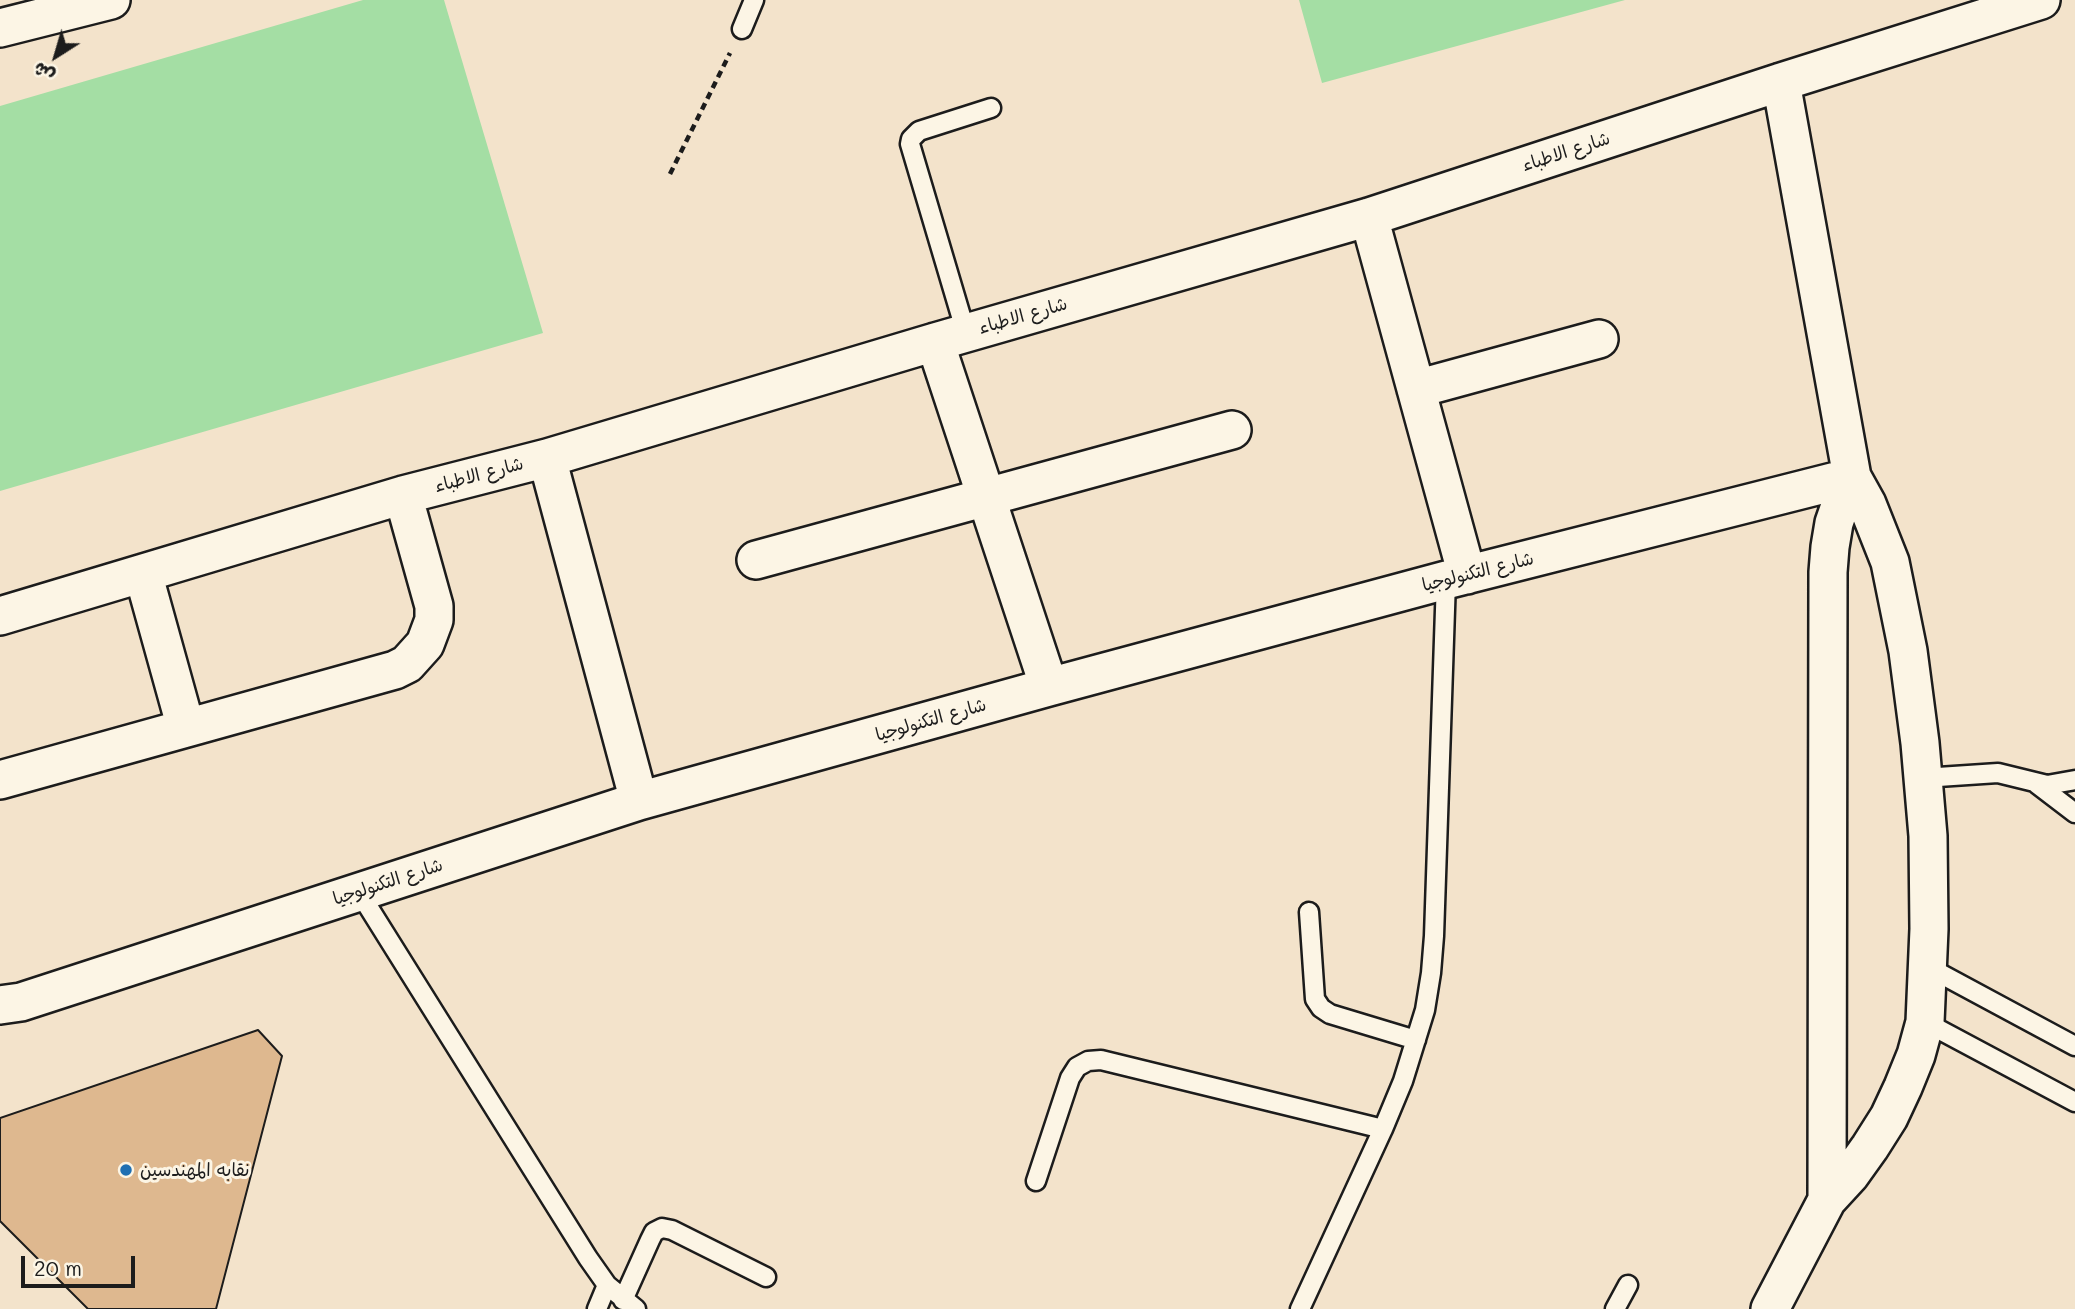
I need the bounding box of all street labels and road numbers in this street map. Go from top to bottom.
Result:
street label: شارع الاطباء [1519,128,1613,176]
street label: شارع الاطباء [976,293,1070,339]
street label: شارع الاطباء [432,453,526,497]
street label: شارع التكنولوجيا [1420,548,1536,596]
street label: شارع التكنولوجيا [873,694,989,746]
street label: شارع التكنولوجيا [330,854,446,910]

